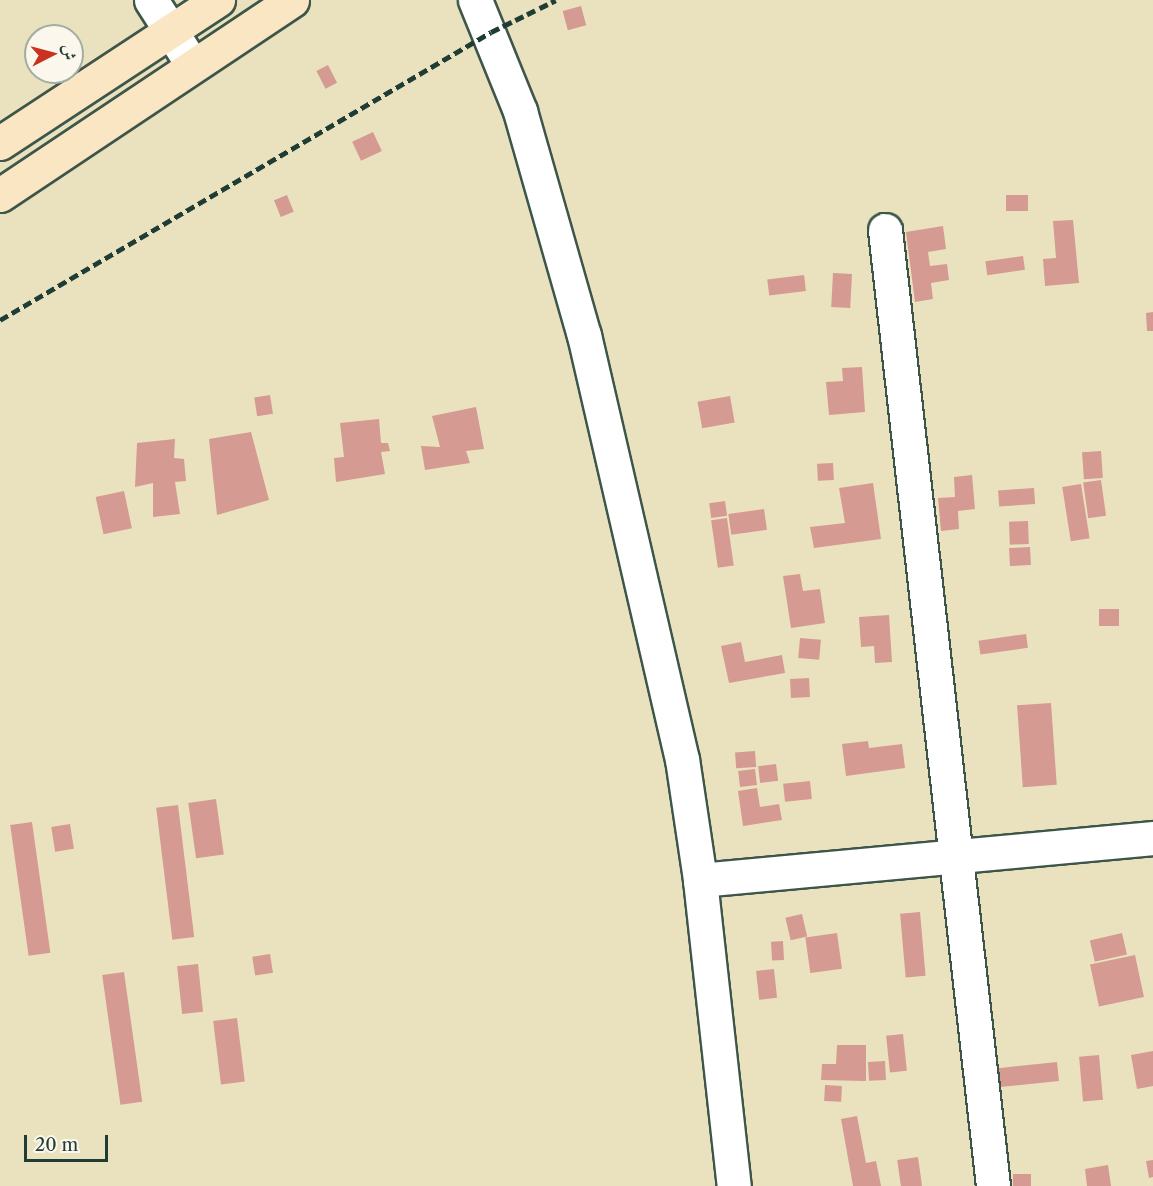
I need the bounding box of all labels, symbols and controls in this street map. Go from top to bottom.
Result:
north arrow [24,24,84,84]
text: ش [59,43,81,61]
scale bar [27,1123,111,1161]
text: 20 m [35,1134,78,1156]

